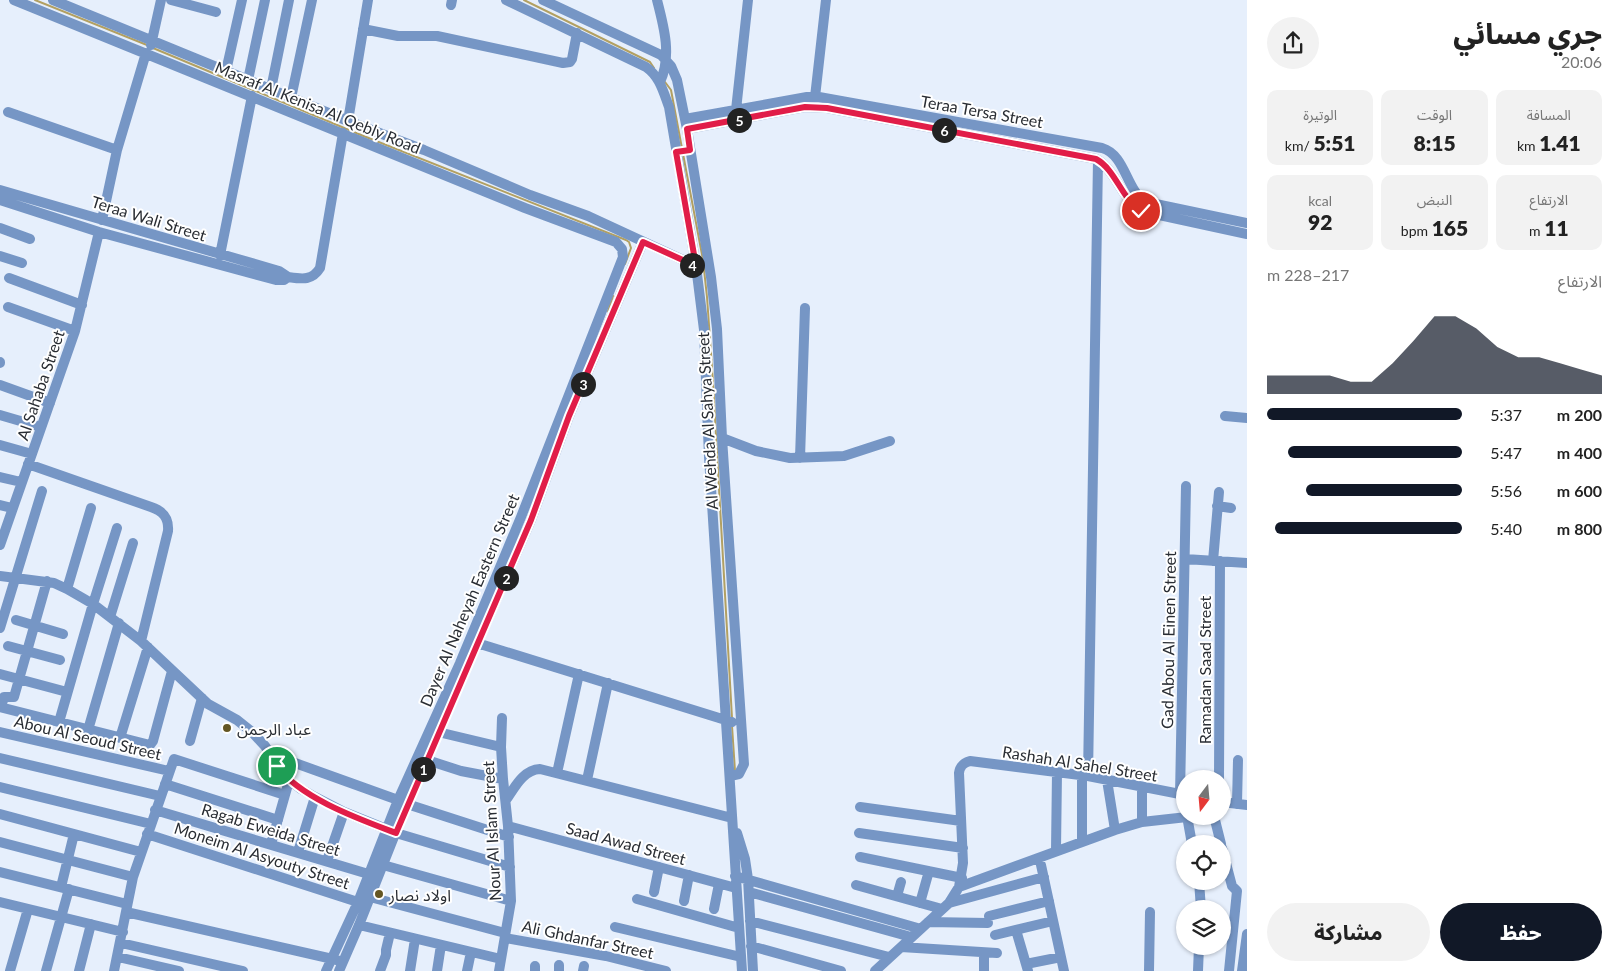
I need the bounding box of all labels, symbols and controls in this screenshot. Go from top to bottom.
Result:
text: جري مسائي [1453,16,1602,50]
button: share [1267,17,1319,69]
text: 20:06 [1561,52,1602,71]
street label: Masraf Al Kenisa Al Qebly Road [212,57,424,157]
street label: Teraa Tersa Street [919,91,1045,131]
text: الوتيرة [1303,106,1337,123]
text: الوقت [1417,106,1452,123]
text: المسافة [1527,106,1571,123]
pin: 5 [726,108,752,132]
text: 5 [735,112,744,129]
pin: 6 [932,118,956,142]
text: 6 [940,122,949,139]
text: 5:51 [1313,130,1356,155]
text: 8:15 [1413,130,1456,155]
text: 1.41 [1539,130,1581,155]
text: /km [1285,137,1313,154]
text: km [1517,137,1539,154]
pin [1120,190,1162,232]
text: النبض [1417,191,1452,208]
text: الارتفاع [1530,191,1568,208]
street label: Teraa Wali Street [89,192,209,245]
text: kcal [1308,192,1332,209]
icon: check [1127,197,1155,225]
text: 92 [1308,209,1332,234]
text: 165 [1432,215,1468,240]
text: 11 [1544,215,1569,240]
text: bpm [1401,222,1432,239]
text: m [1529,222,1544,239]
pin: 4 [680,252,704,278]
text: 4 [688,257,697,274]
text: 217–228 m [1267,265,1349,284]
text: الارتفاع [1558,271,1602,290]
street label: Al Sahaba Street [12,327,68,443]
street label: Al Wehda Al Sahya Street [693,331,721,510]
pin: 3 [570,372,596,396]
text: 3 [579,376,588,393]
text: 5:37 [1490,405,1522,424]
text: 200 m [1557,405,1602,424]
text: 5:47 [1490,443,1522,462]
text: 400 m [1557,443,1602,462]
text: 5:56 [1490,481,1522,500]
text: 600 m [1557,481,1602,500]
street label: Dayer Al Naheyah Eastern Street [415,491,523,709]
text: 5:40 [1490,519,1522,538]
text: 800 m [1557,519,1602,538]
street label: Gad Abou Al Einen Street [1157,551,1179,729]
pin: 2 [494,566,518,590]
text: 2 [502,570,511,587]
street label: Ramadan Saad Street [1195,595,1214,744]
street label: Abou Al Seoud Street [13,711,164,763]
place label: عباد الرحمن [237,719,311,739]
marker: عباد الرحمن [221,722,233,734]
street label: Rashah Al Sahel Street [1001,741,1159,785]
pin [256,745,298,787]
icon: arrive [263,752,291,780]
pin: 1 [410,756,436,782]
street label: Nour Al Islam Street [478,760,504,901]
text: 1 [419,761,428,778]
north arrow [1176,770,1231,825]
map controls [1176,770,1231,955]
street label: Ragab Eweida Street [199,799,343,859]
street label: Moneim Al Asyouty Street [172,818,352,892]
street label: Saad Awad Street [564,818,688,868]
button: locate [1176,835,1231,890]
place label: اولاد نصار [388,885,451,905]
marker: اولاد نصار [373,888,385,900]
button: layers [1176,900,1231,955]
button: مشاركة [1267,903,1430,961]
button: حفظ [1440,903,1602,961]
street label: Ali Ghdanfar Street [520,916,656,962]

